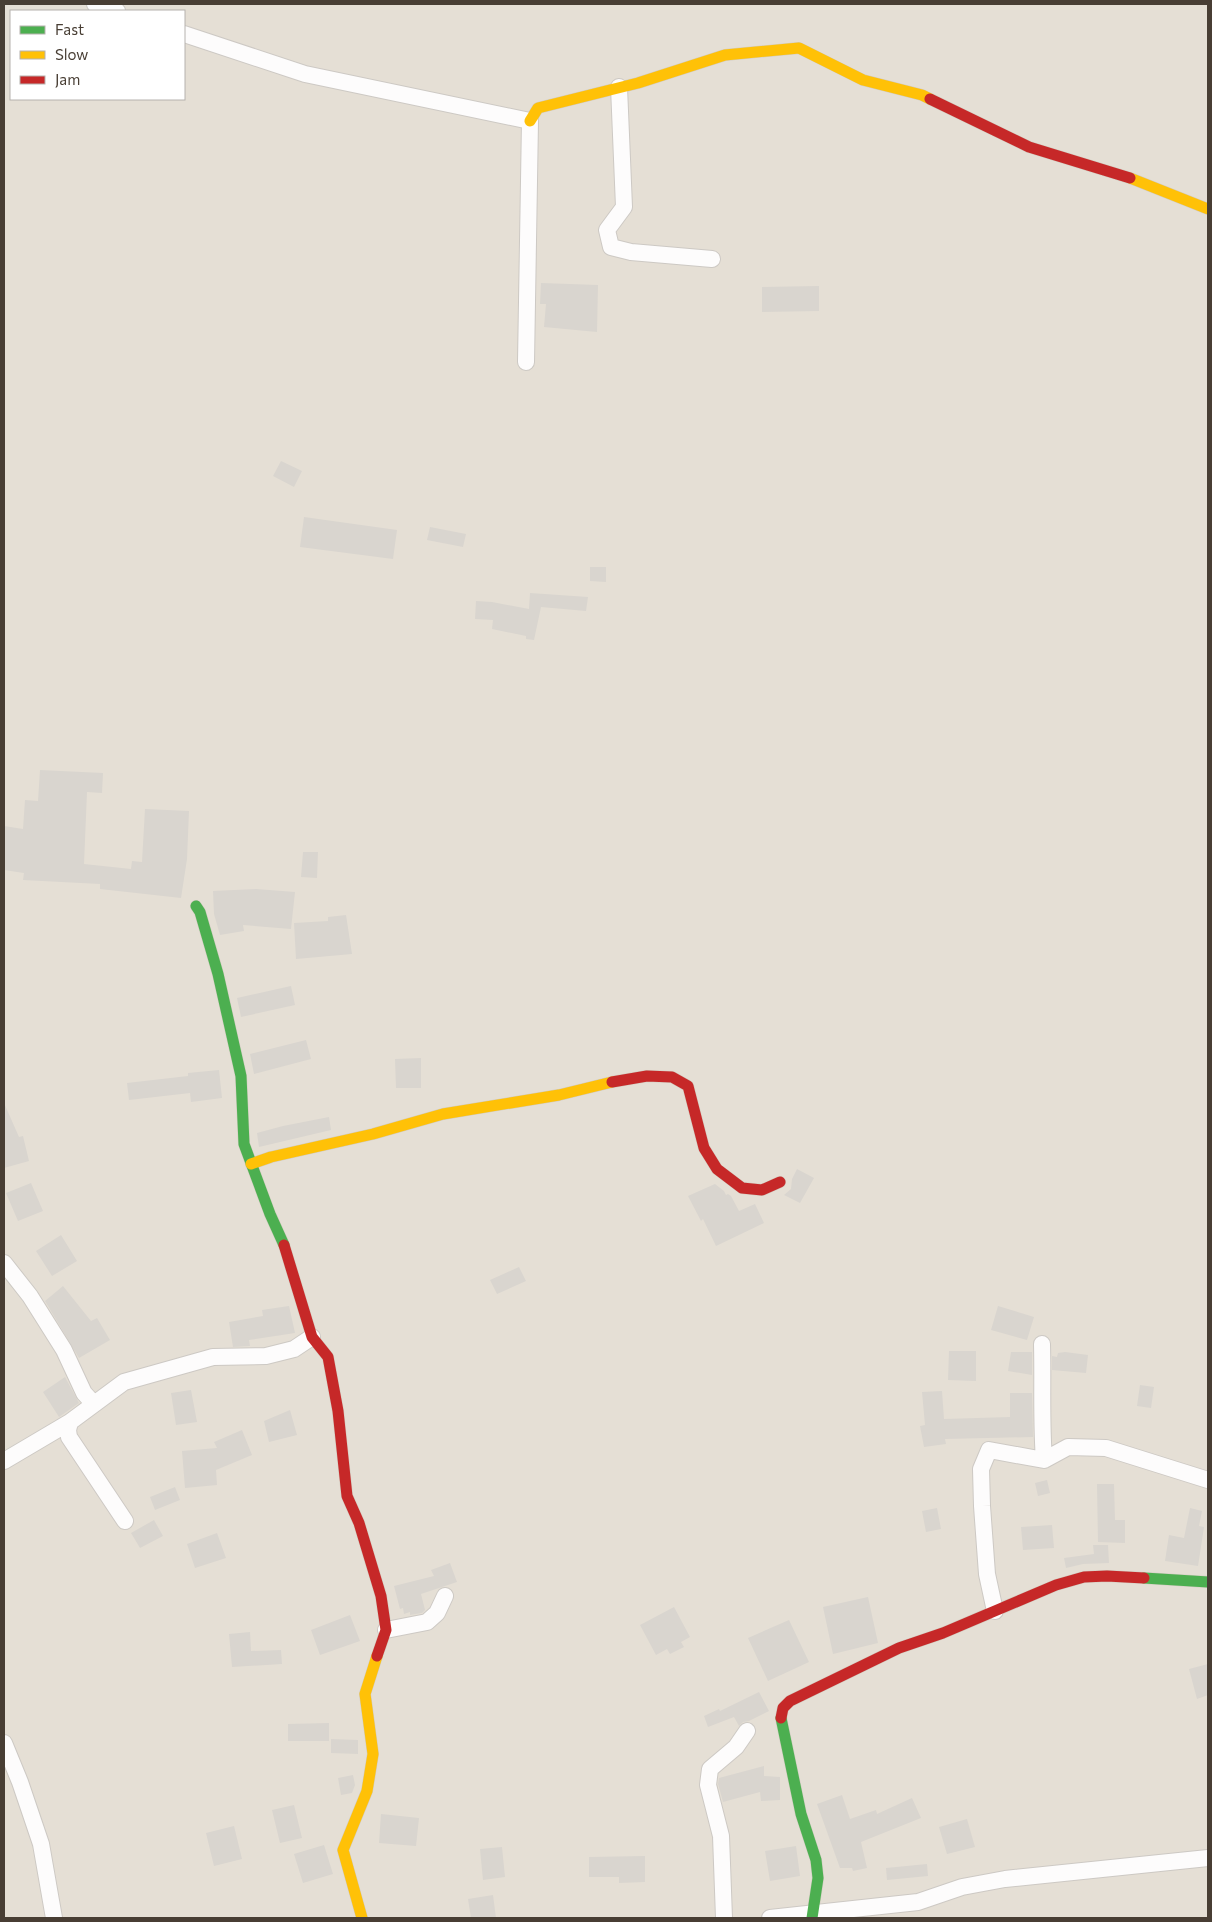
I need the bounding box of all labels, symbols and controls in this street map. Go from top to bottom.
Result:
legend [10,10,185,100]
text: Fast [55,20,84,38]
text: Slow [55,45,88,63]
text: Jam [55,70,80,88]

